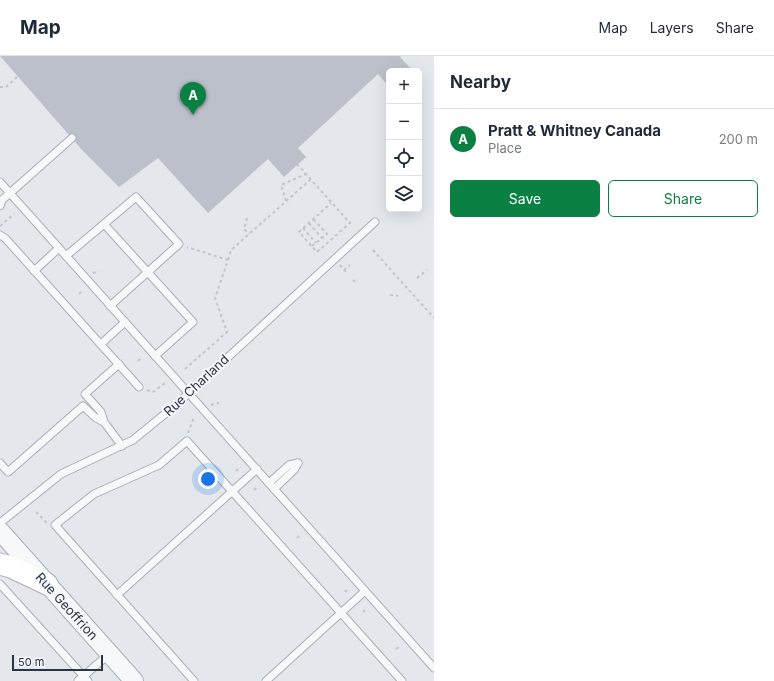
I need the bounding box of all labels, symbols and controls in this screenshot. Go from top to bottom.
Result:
text: Map [20,16,61,39]
text: Map [599,19,628,36]
text: Layers [650,19,694,36]
text: Share [716,19,754,36]
map controls [386,68,422,212]
button: + [386,68,422,104]
text: Nearby [450,72,511,92]
pin: A [180,82,206,115]
button: − [386,104,422,140]
text: Pratt & Whitney Canada [488,121,661,140]
text: A [458,131,468,147]
text: 200 m [719,131,758,147]
button: locate [386,140,422,176]
text: Place [488,140,522,156]
button: layers [386,176,422,212]
button: Save [450,180,600,217]
button: Share [608,180,758,217]
street label: Rue Charland [160,351,232,419]
your location [198,469,218,489]
street label: Rue Geoffrion [33,569,101,643]
scale bar [12,653,103,672]
text: 50 m [18,655,44,669]

